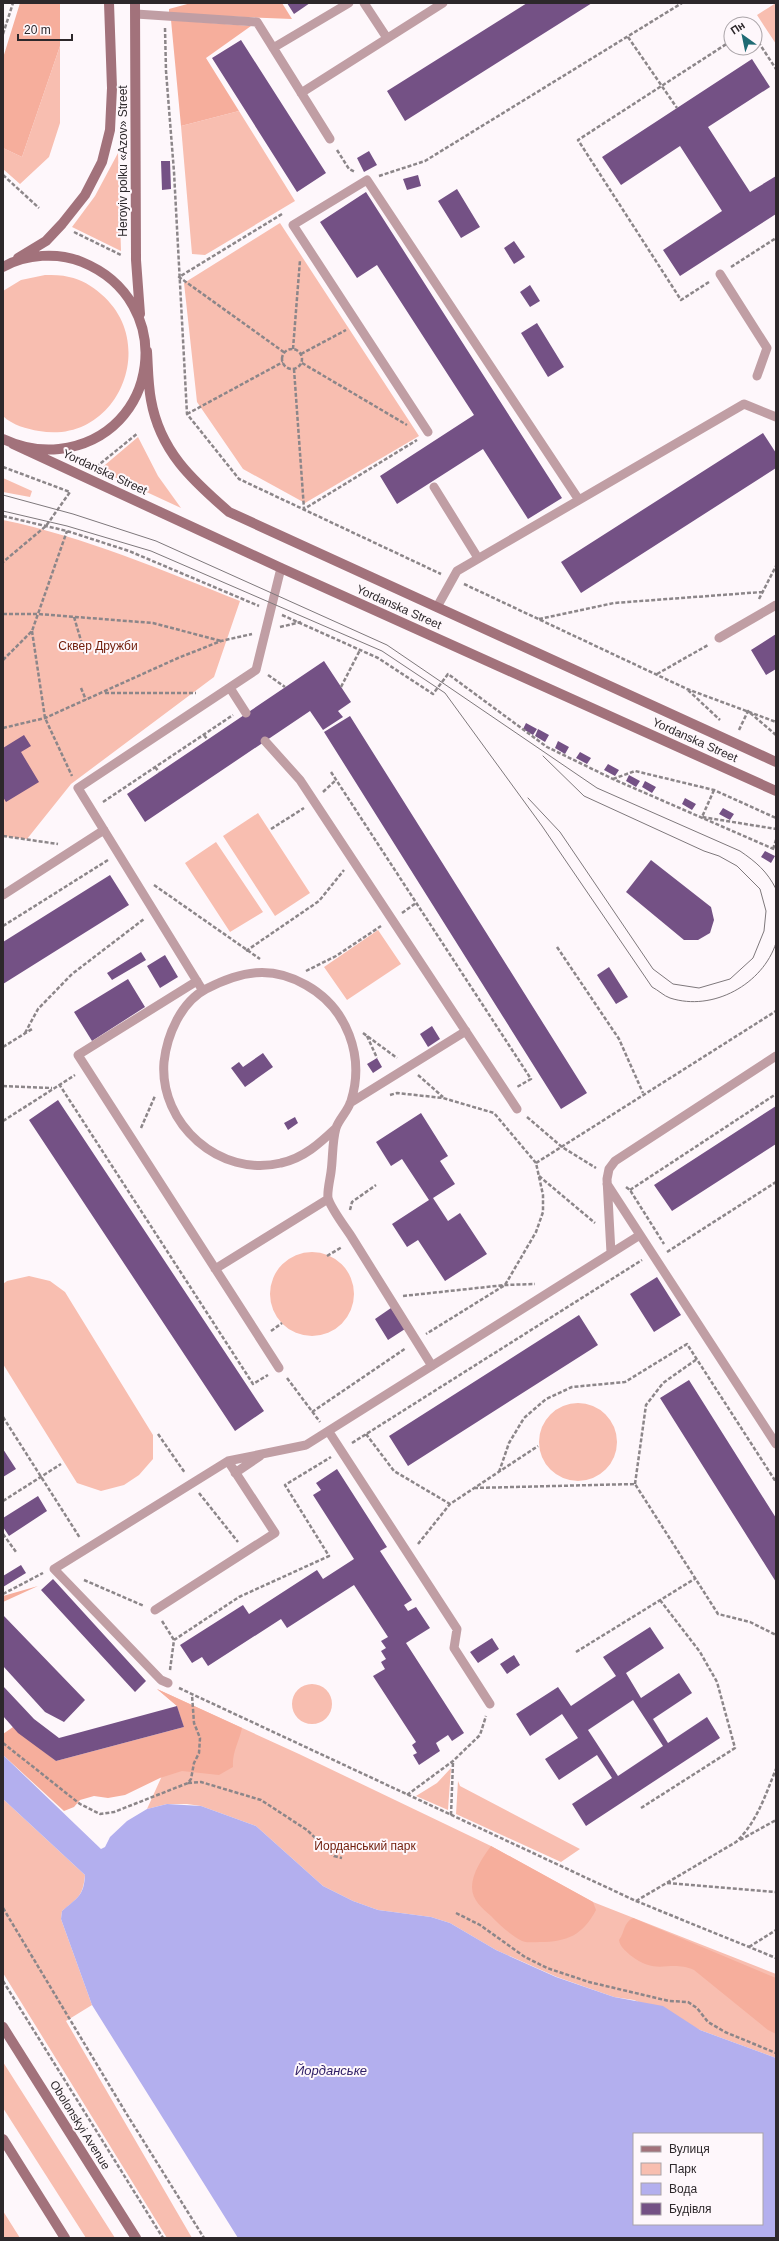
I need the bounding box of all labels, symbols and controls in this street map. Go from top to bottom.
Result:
scale bar [18,16,72,42]
north arrow [723,16,763,56]
text: Пн [728,19,747,37]
text: 20 m [24,23,51,37]
street label: Heroyiv polku «Azov» Street [116,85,130,237]
street label: Yordanska Street [61,446,150,498]
street label: Yordanska Street [354,582,444,632]
park label: Сквер Дружби [58,639,138,653]
street label: Yordanska Street [650,715,740,765]
park label: Йорданський парк [314,1838,416,1853]
water label: Йорданське [295,2062,367,2078]
street label: Obolonskyi Avenue [47,2078,113,2172]
legend [633,2133,763,2225]
text: Вулиця [669,2142,710,2156]
text: Парк [669,2162,697,2176]
text: Вода [669,2182,697,2196]
text: Будівля [669,2202,711,2216]

